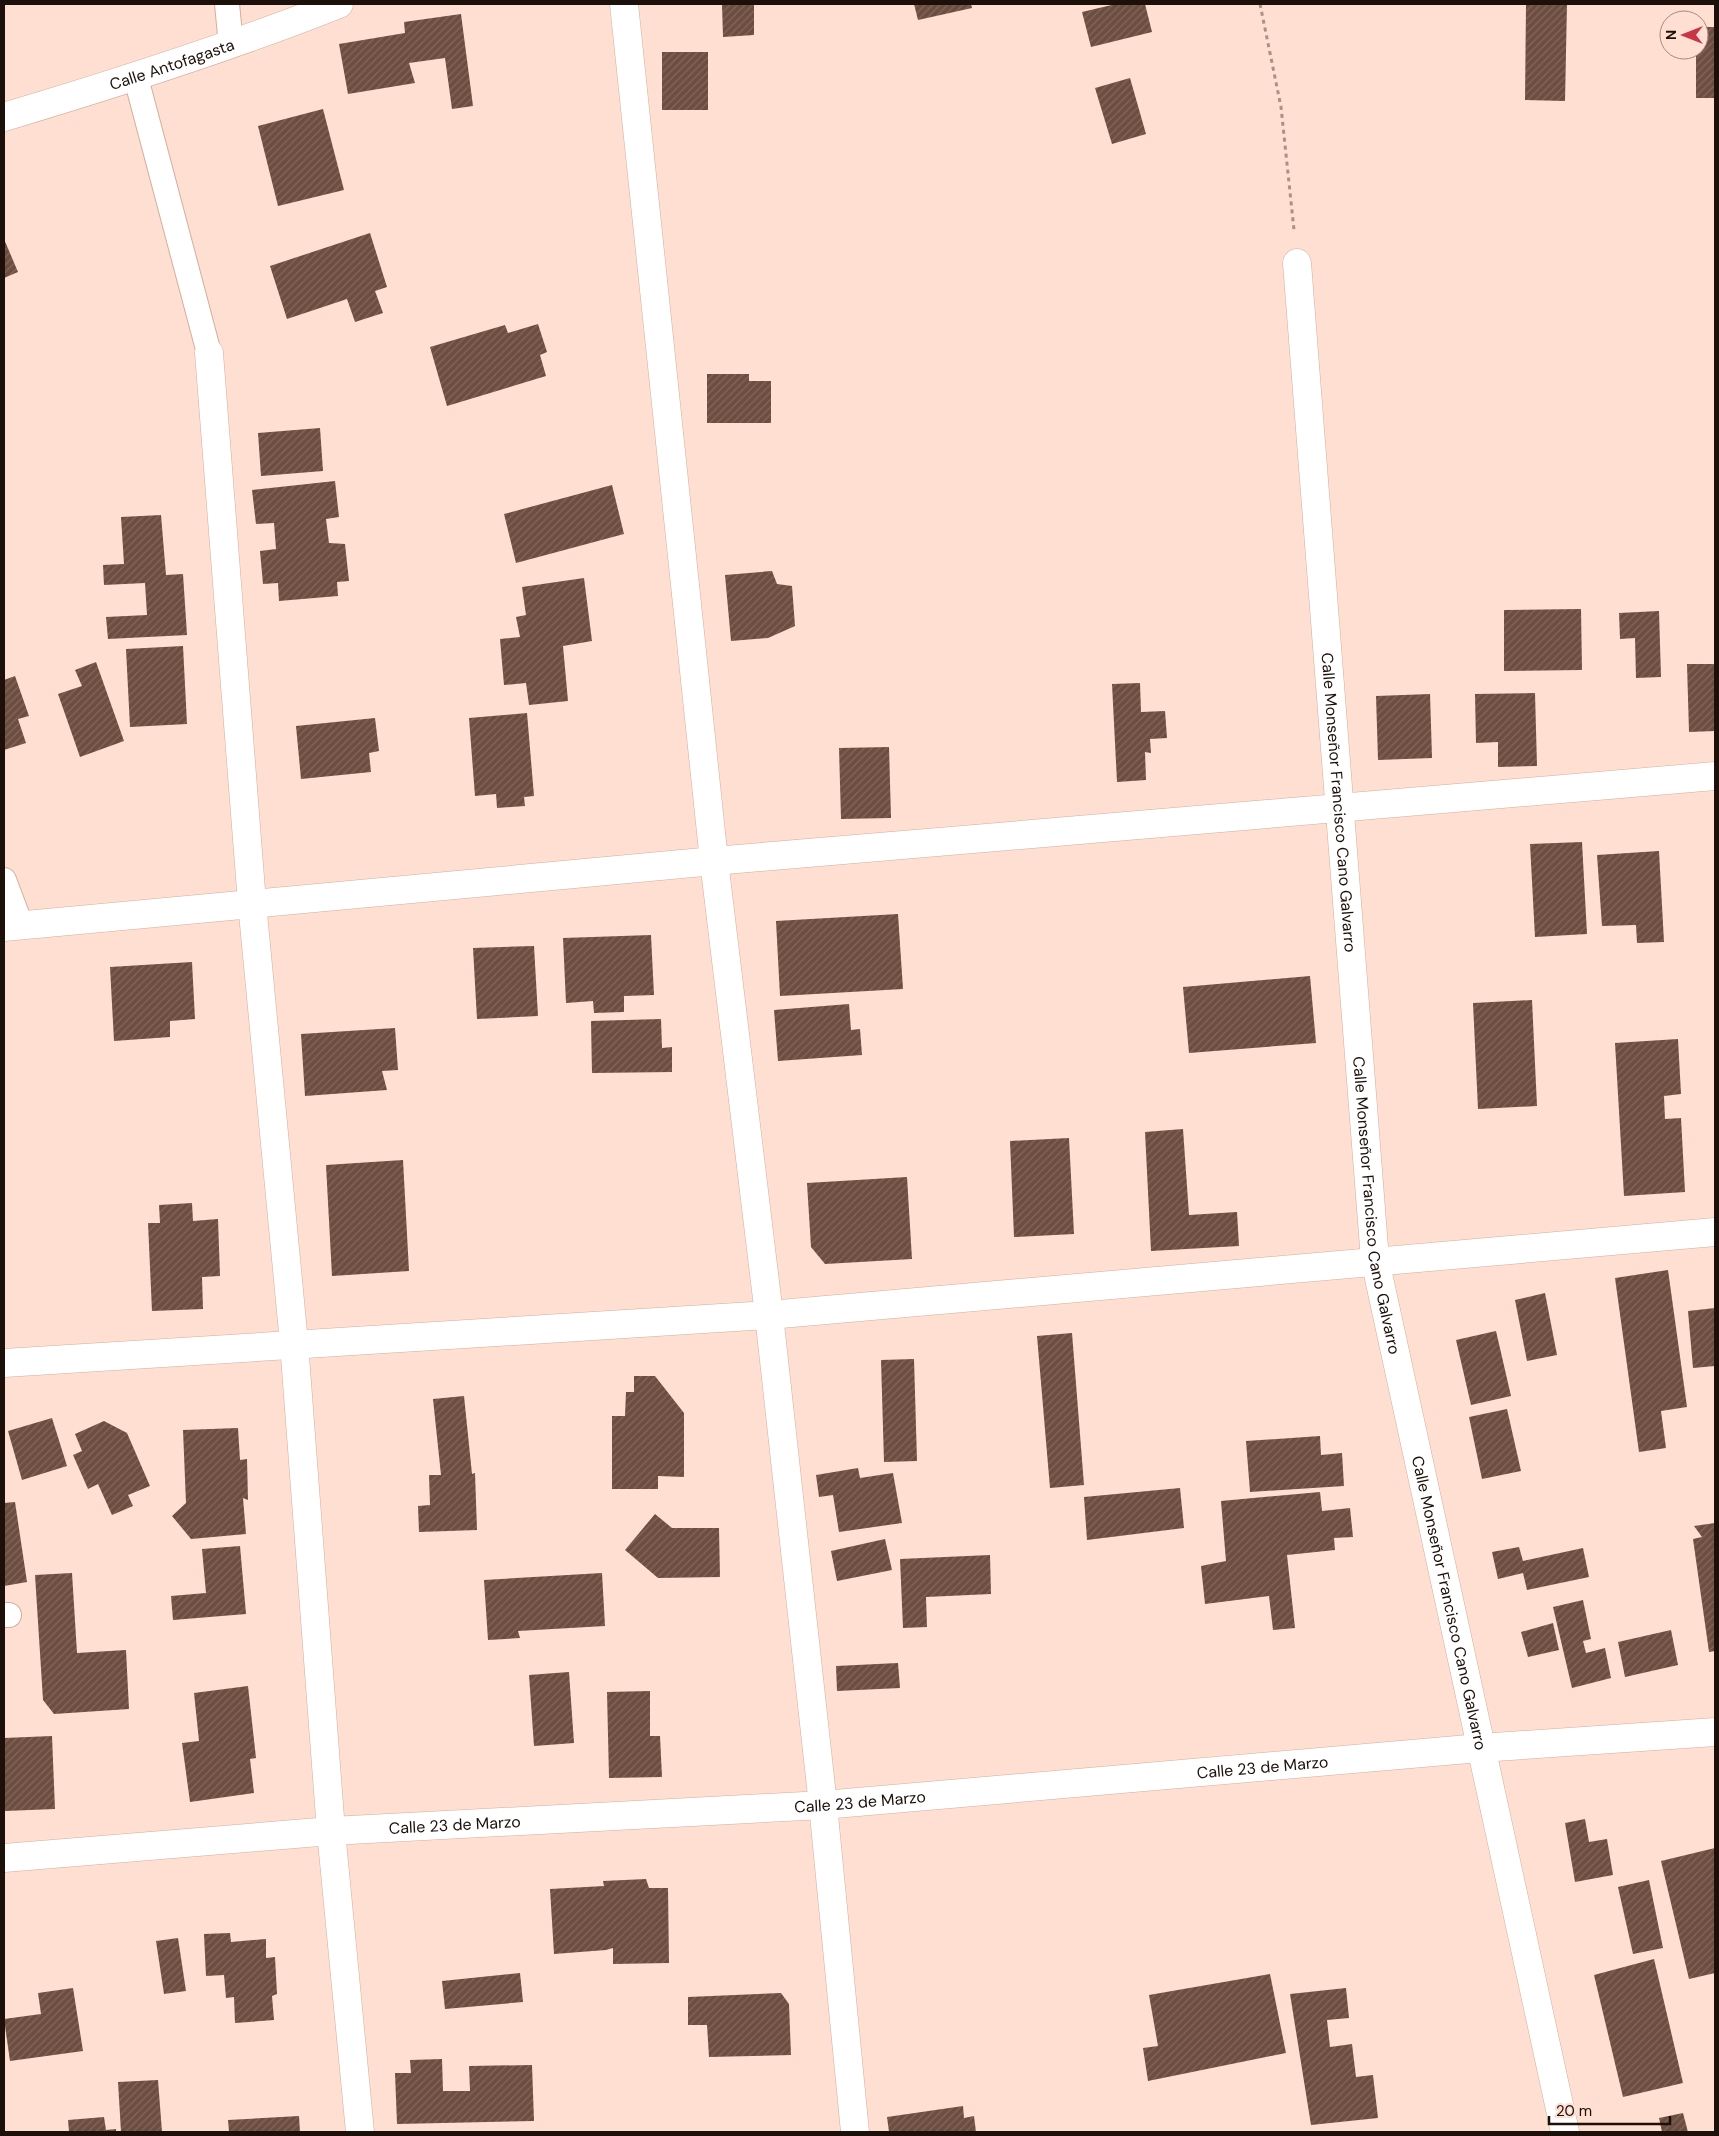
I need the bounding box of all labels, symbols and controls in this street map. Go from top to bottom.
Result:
north arrow [1659,10,1709,60]
text: N [1662,30,1680,40]
street label: Calle Antofagasta [107,33,237,95]
street label: Calle Monseñor Francisco Cano Galvarro [1317,652,1361,953]
street label: Calle Monseñor Francisco Cano Galvarro [1349,1055,1406,1356]
street label: Calle Monseñor Francisco Cano Galvarro [1407,1454,1492,1752]
street label: Calle 23 de Marzo [1196,1751,1329,1783]
street label: Calle 23 de Marzo [794,1786,927,1817]
street label: Calle 23 de Marzo [388,1810,521,1838]
scale bar [1549,2094,1670,2126]
text: 20 m [1556,2101,1592,2121]

